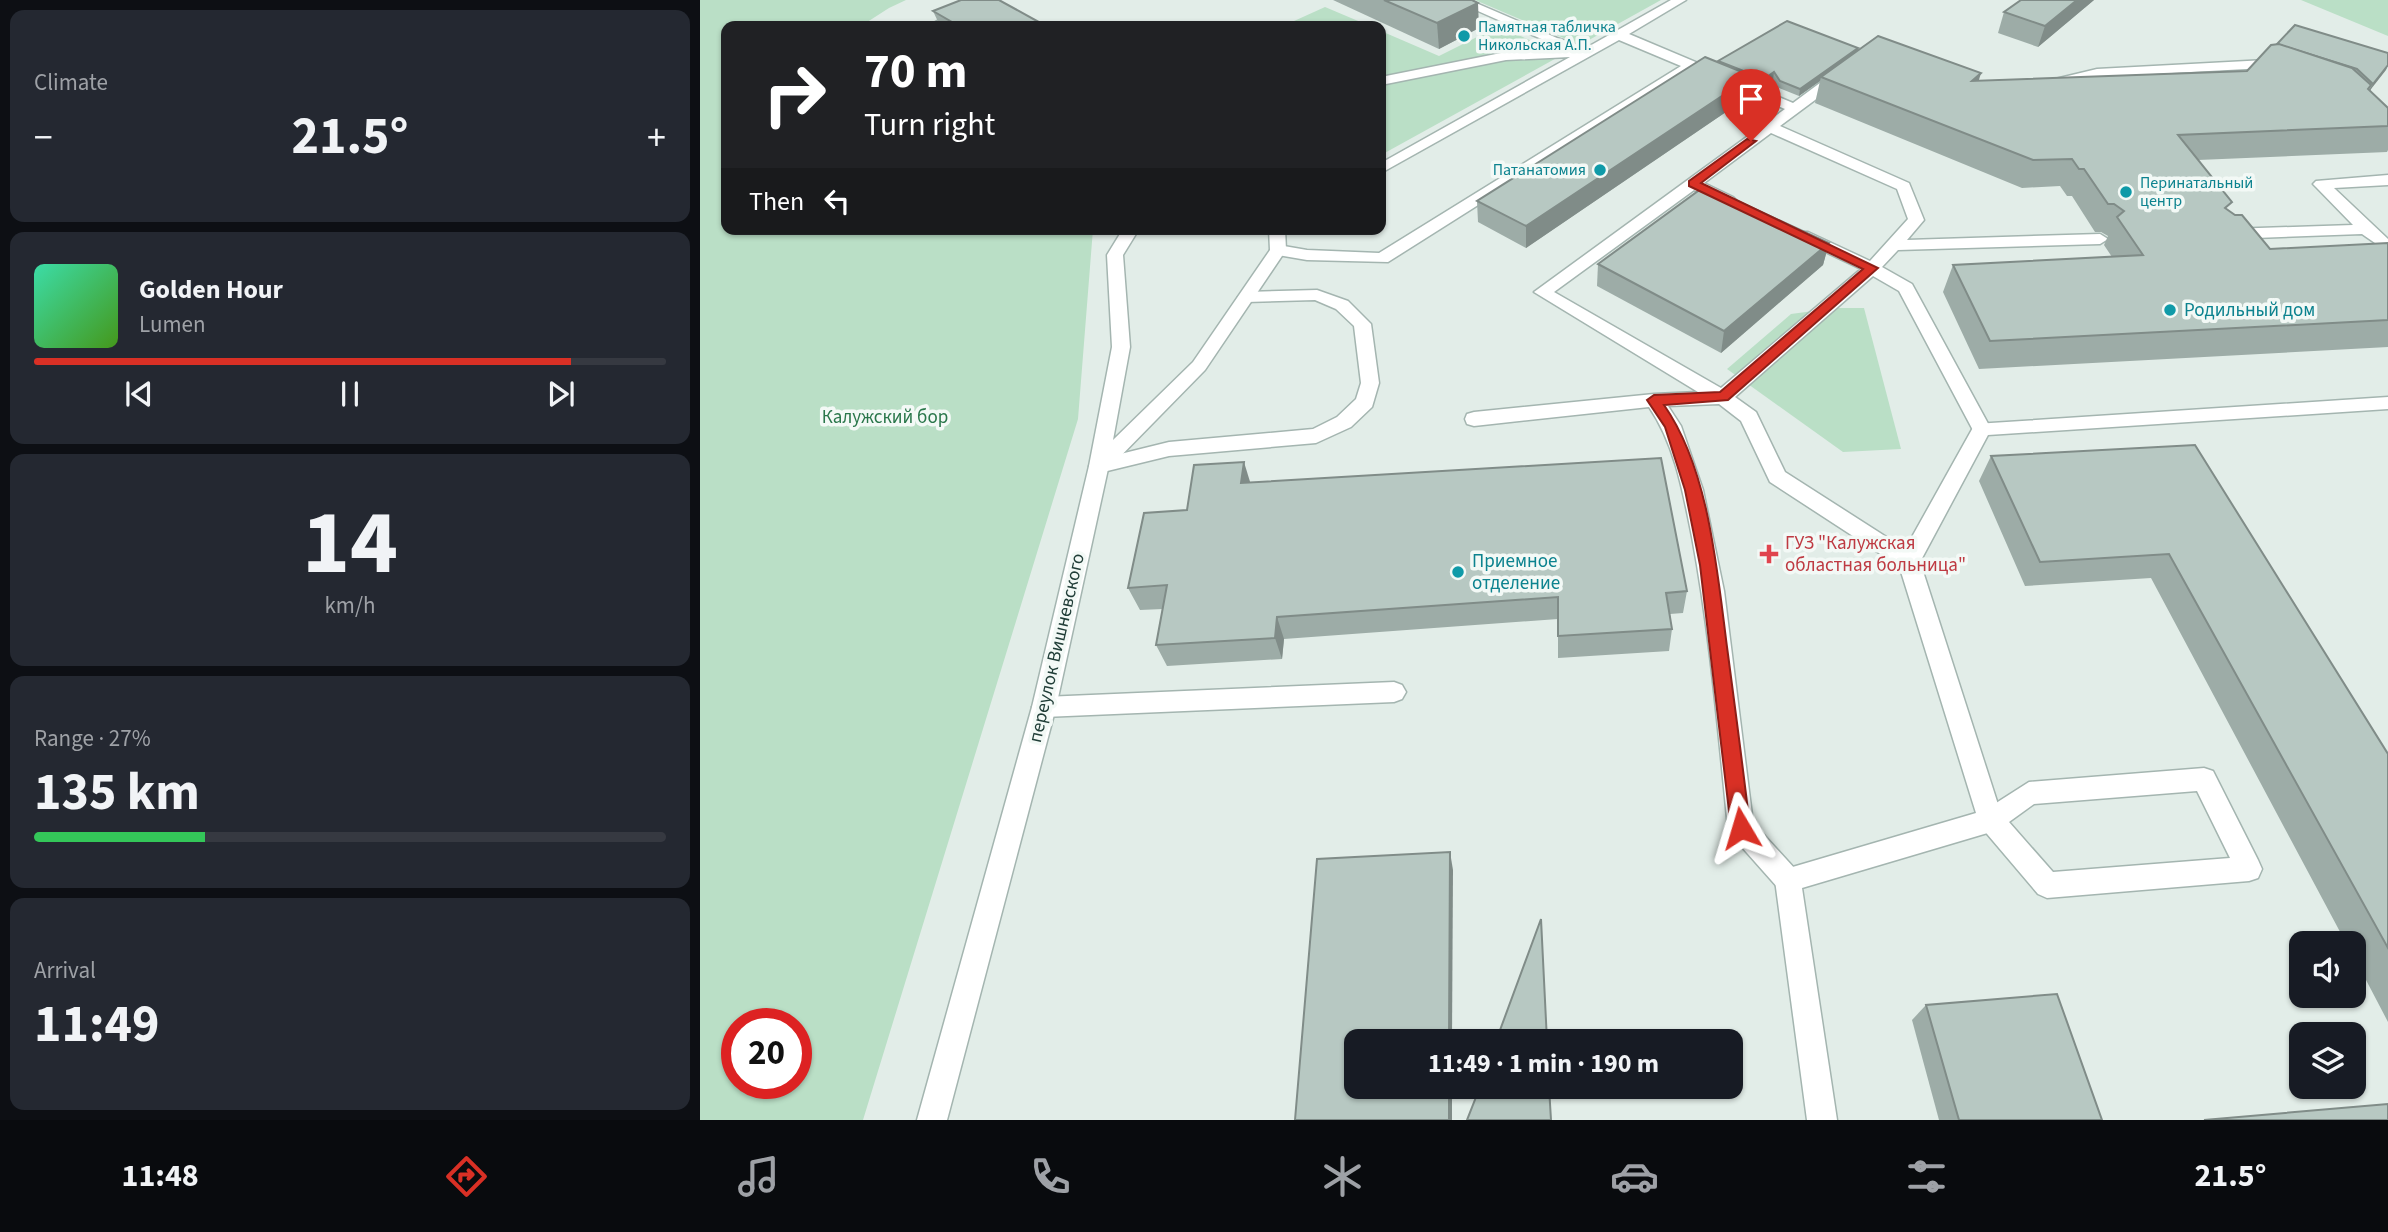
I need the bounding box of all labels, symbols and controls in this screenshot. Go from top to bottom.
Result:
place label: Памятная табличка Никольская А.П. [1478,16,1616,56]
marker: Памятная табличка Никольская А.П. [1456,28,1472,44]
text: 70 m [864,37,968,107]
icon: right [749,49,840,140]
text: Climate [34,66,108,99]
pin [1721,69,1781,141]
icon: arrive [1732,80,1770,118]
text: 21.5° [292,100,408,174]
text: Turn right [864,102,995,148]
text: − [34,111,53,165]
text: + [647,111,666,165]
place label: Патанатомия [1493,159,1586,181]
marker: Патанатомия [1592,162,1608,178]
place label: Перинатальный центр [2140,172,2253,212]
icon: left [818,182,856,220]
text: Then [749,183,804,220]
marker: Перинатальный центр [2118,184,2134,200]
text: Golden Hour [139,271,283,308]
place label: Родильный дом [2184,297,2315,324]
marker: Родильный дом [2162,302,2178,318]
text: Lumen [139,308,206,341]
icon: previous [120,375,158,413]
icon: pause [331,375,369,413]
icon: next [542,375,580,413]
park label: Калужский бор [822,404,948,431]
text: 14 [302,479,398,608]
place label: ГУЗ "Калужская областная больница" [1785,530,1966,579]
marker: ГУЗ "Калужская областная больница" [1759,544,1779,564]
place label: Приемное отделение [1472,548,1560,597]
street label: переулок Вишневского [1022,551,1092,745]
marker: Приемное отделение [1450,564,1466,580]
text: km/h [324,589,376,622]
text: Range · 27% [34,722,151,755]
text: 135 km [34,756,200,830]
position arrow [1704,791,1778,865]
map controls [2289,931,2366,1099]
button: sound [2289,931,2366,1008]
text: Arrival [34,954,96,987]
text: 11:49 [34,988,159,1062]
speed limit sign: 20 [721,1008,812,1099]
button: layers [2289,1022,2366,1099]
text: 11:49 · 1 min · 190 m [1428,1045,1659,1082]
icon: directions [442,1152,491,1201]
icon: music [734,1152,783,1201]
icon: phone [1026,1152,1075,1201]
icon: climate [1318,1152,1367,1201]
icon: car [1610,1152,1659,1201]
icon: filters [1902,1152,1951,1201]
text: 11:48 [122,1153,199,1199]
text: 21.5° [2194,1153,2266,1199]

